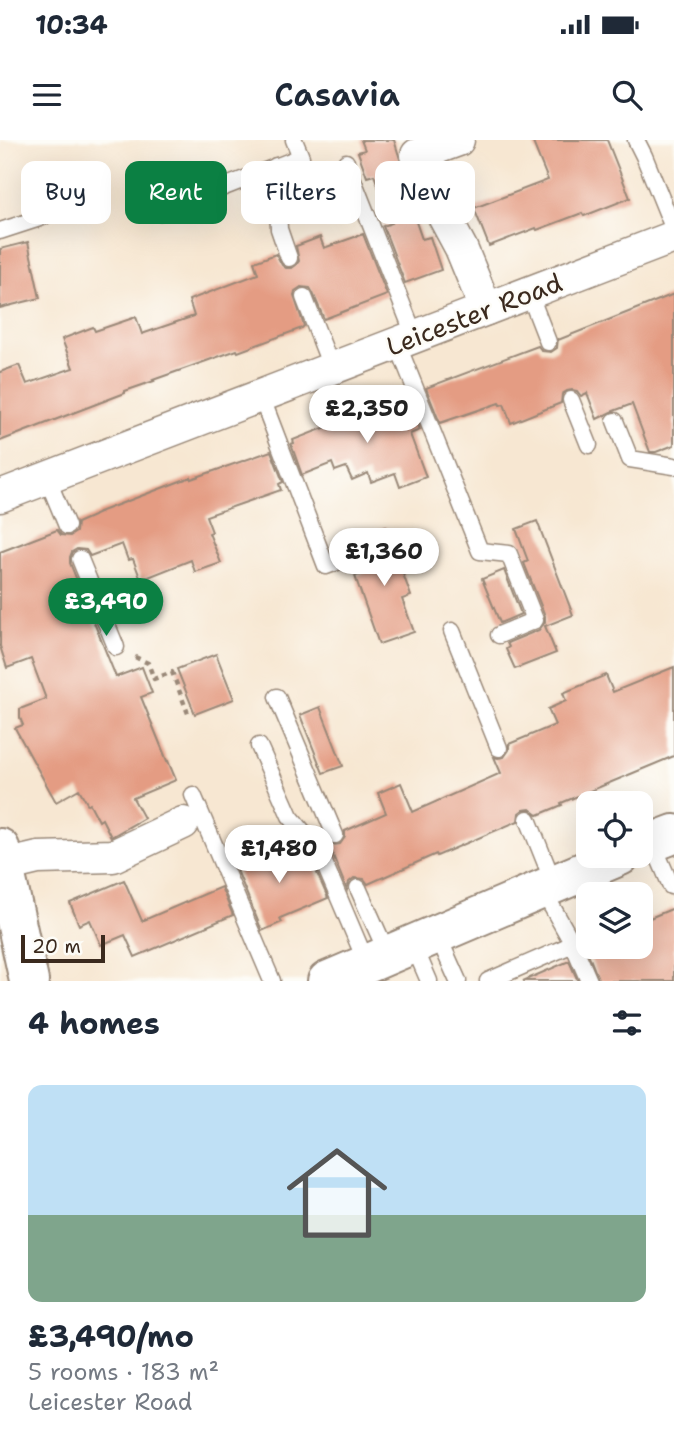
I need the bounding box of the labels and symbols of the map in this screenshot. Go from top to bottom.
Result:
street label: Leicester Road [381,264,567,364]
pin: £2,350 [310,386,424,445]
pin: £1,360 [327,528,441,588]
pin: £3,490 [49,578,163,638]
pin: £1,480 [222,826,336,885]
scale bar [21,932,105,964]

